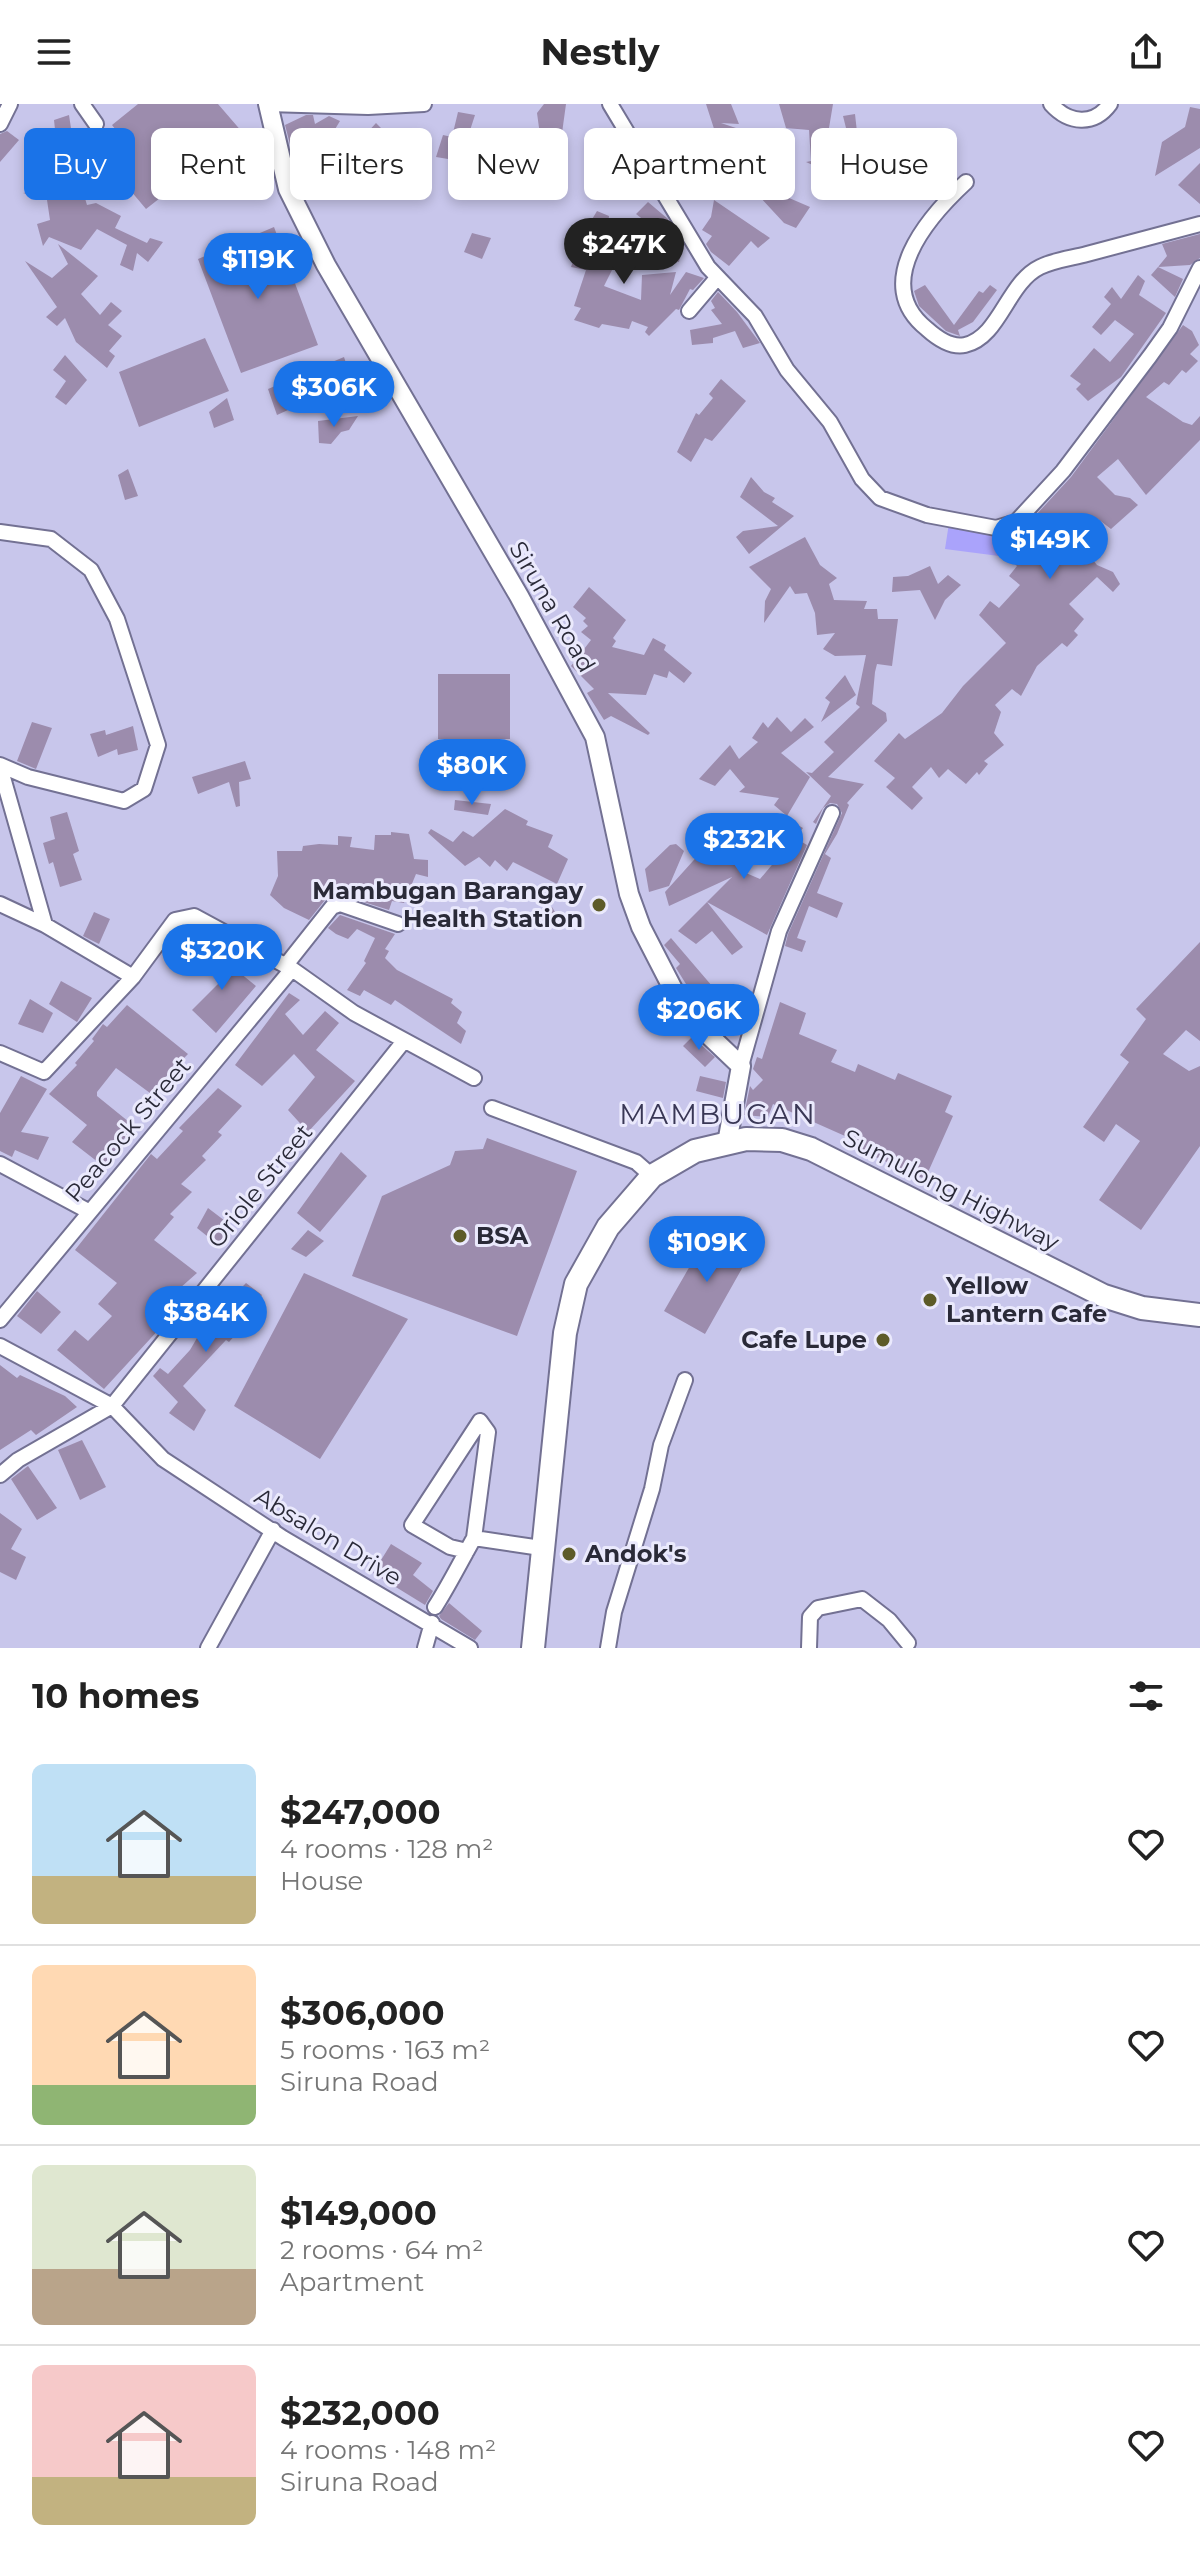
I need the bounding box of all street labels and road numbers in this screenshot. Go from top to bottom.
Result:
street label: Siruna Road [503,536,602,677]
street label: Peacock Street [59,1051,197,1208]
street label: Oriole Street [201,1118,319,1253]
street label: Sumulong Highway [838,1122,1064,1257]
street label: Absalon Drive [250,1481,407,1592]

